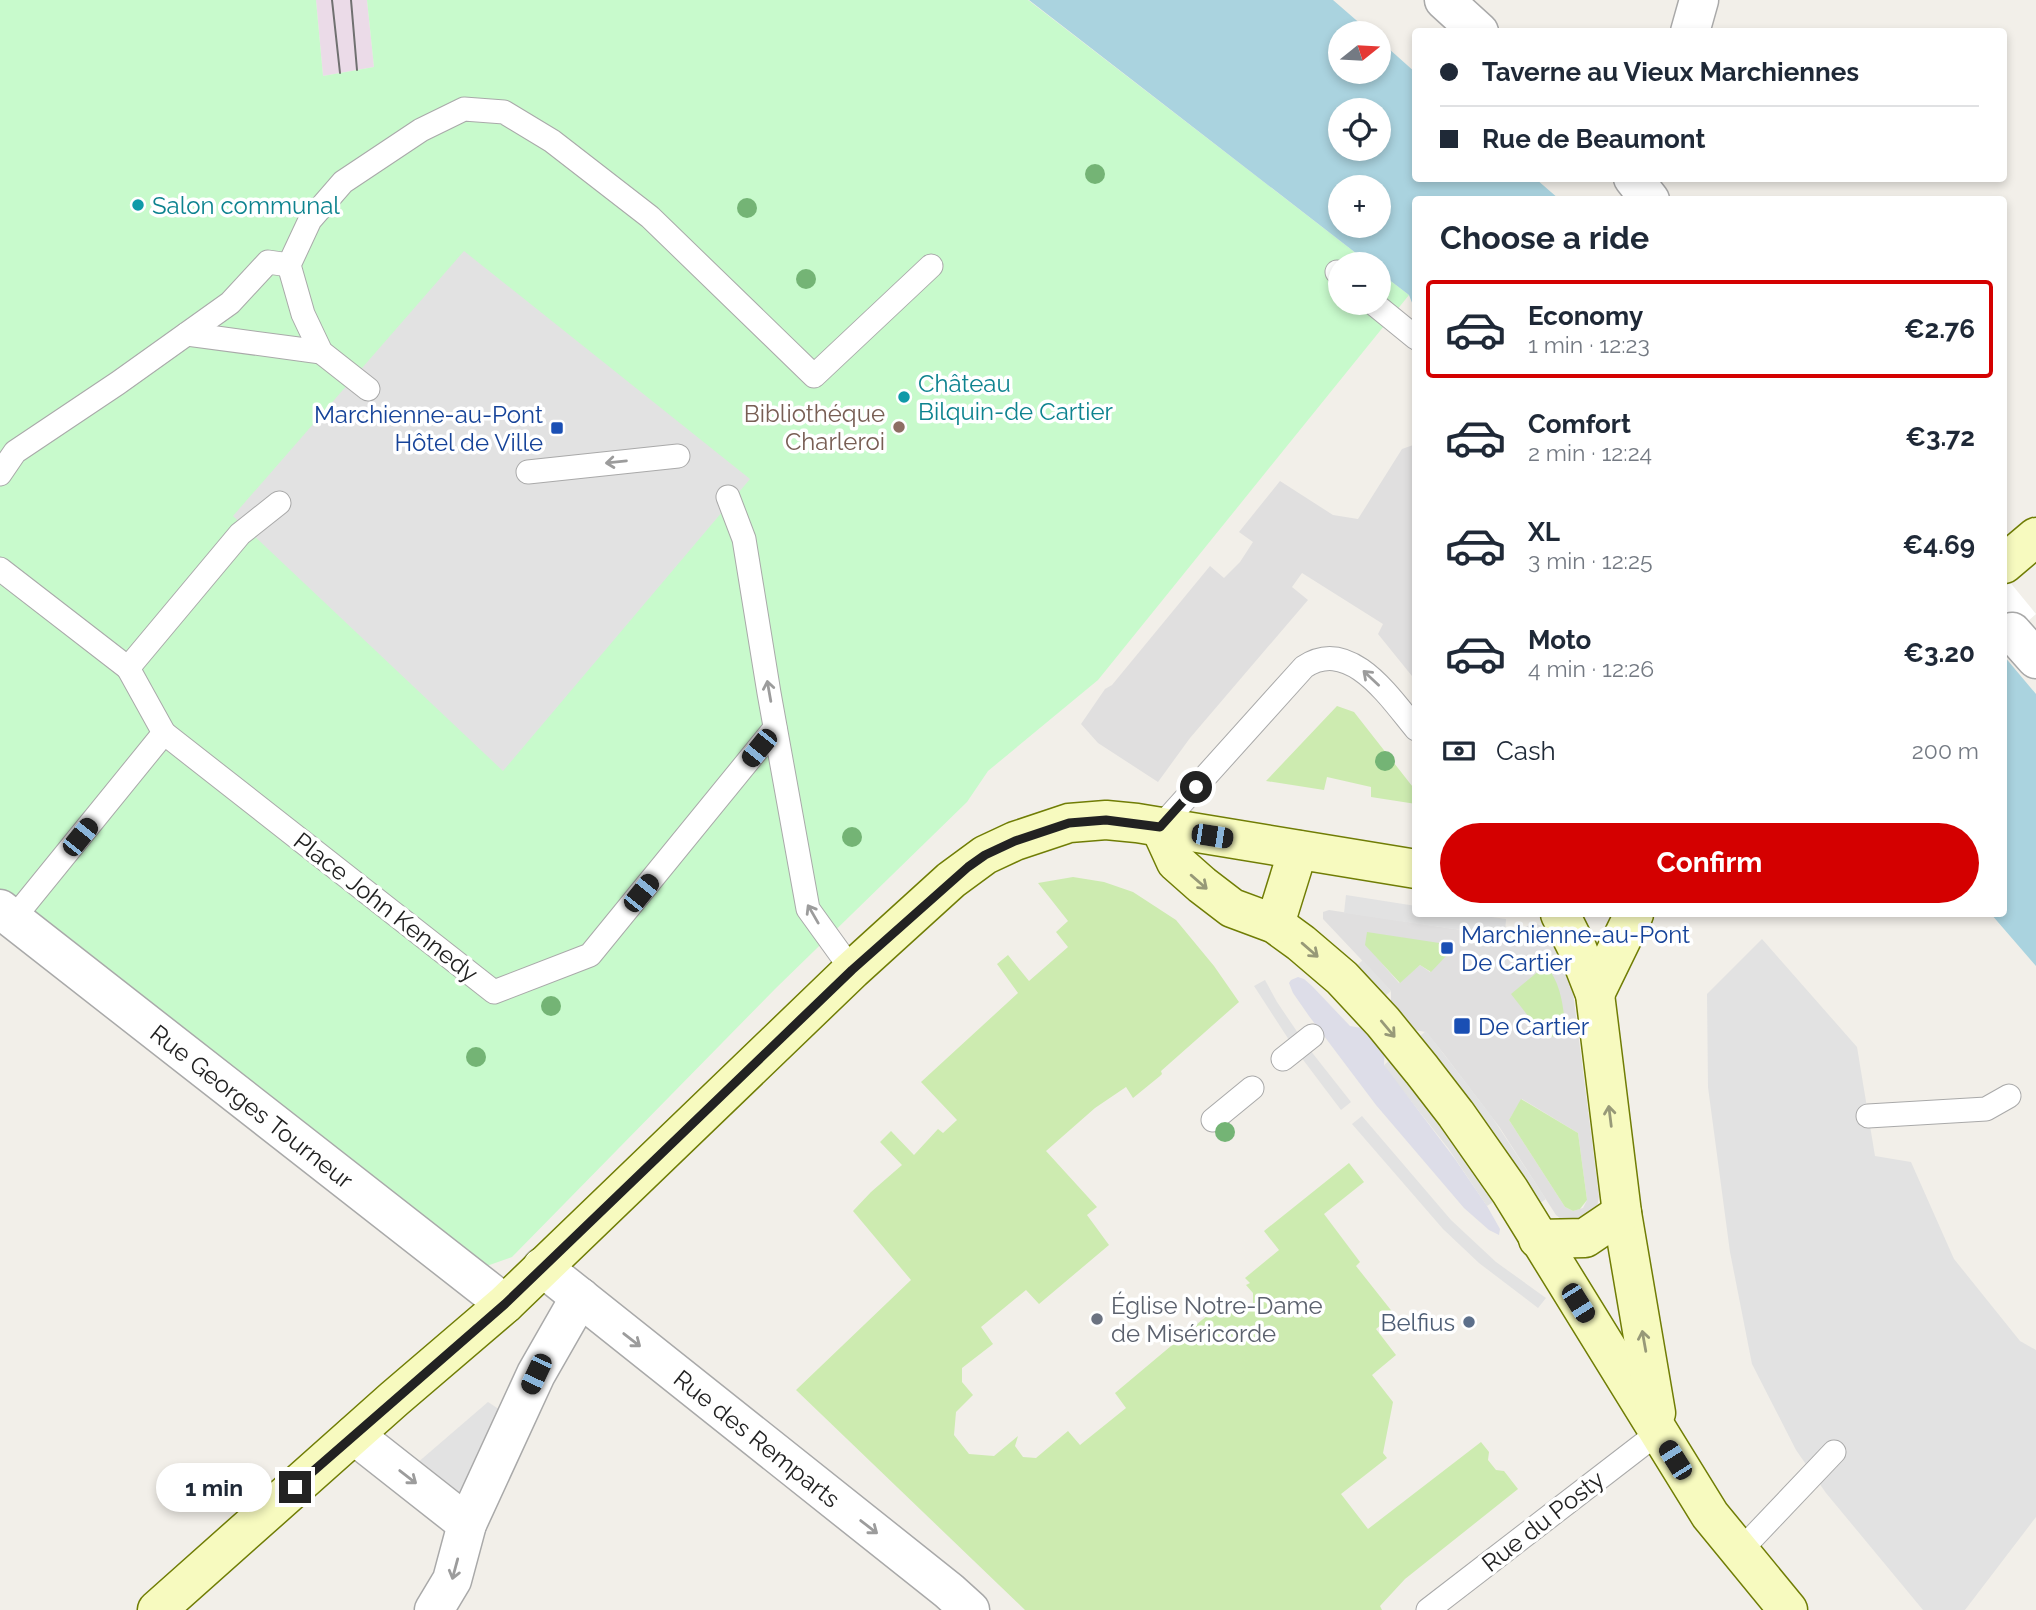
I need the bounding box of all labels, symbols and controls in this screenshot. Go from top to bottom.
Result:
north arrow [1328,21,1391,84]
map controls [1328,21,1391,315]
text: Taverne au Vieux Marchiennes [1482,57,1859,87]
button: locate [1328,98,1391,161]
text: Rue de Beaumont [1482,124,1705,154]
button: + [1328,175,1391,238]
place label: Salon communal [152,191,340,220]
marker: Salon communal [130,197,146,213]
text: Choose a ride [1440,219,1649,256]
button: − [1328,252,1391,315]
icon: car [1444,298,1507,361]
text: Economy [1528,301,1643,331]
text: €2.76 [1904,314,1975,344]
text: 1 min · 12:23 [1528,331,1650,358]
place label: Château Bilquin-de Cartier [918,369,1114,426]
marker: Château Bilquin-de Cartier [896,389,912,405]
place label: Bibliothéque Charleroi [744,399,885,456]
place label: Marchienne-au-Pont Hôtel de Ville [314,400,543,457]
icon: car [1444,406,1507,469]
text: Comfort [1528,409,1631,439]
marker: Bibliothéque Charleroi [891,419,907,435]
marker: Marchienne-au-Pont Hôtel de Ville [549,420,565,436]
text: €3.72 [1905,422,1975,452]
text: 2 min · 12:24 [1528,439,1652,466]
one-way arrow [605,456,628,469]
icon: car [1444,514,1507,577]
text: XL [1528,517,1560,547]
text: €4.69 [1902,530,1975,560]
text: 3 min · 12:25 [1528,547,1652,574]
icon: car [1444,622,1507,685]
text: Moto [1528,625,1591,655]
text: €3.20 [1903,638,1975,668]
text: 4 min · 12:26 [1528,655,1654,682]
one-way arrow [1362,670,1380,687]
one-way arrow [762,680,775,703]
car [738,725,781,771]
icon: cash [1440,732,1478,770]
text: Cash [1496,736,1556,766]
text: 200 m [1912,737,1979,764]
route start [1180,771,1212,803]
car [59,814,102,860]
car [1190,822,1235,850]
button: Confirm [1440,823,1979,903]
street label: Place John Kennedy [288,826,484,988]
car [620,870,663,916]
one-way arrow [1189,874,1207,890]
one-way arrow [806,904,820,924]
place label: Marchienne-au-Pont De Cartier [1461,920,1690,977]
marker: Marchienne-au-Pont De Cartier [1439,940,1455,956]
one-way arrow [1300,942,1318,958]
place label: De Cartier [1478,1012,1590,1041]
marker: De Cartier [1452,1016,1472,1036]
street label: Rue Georges Tourneur [145,1018,360,1195]
one-way arrow [1380,1019,1396,1037]
one-way arrow [1603,1105,1616,1128]
car [1558,1280,1599,1326]
place label: Église Notre-Dame de Miséricorde [1111,1291,1323,1348]
place label: Belfius [1380,1308,1455,1337]
marker: Église Notre-Dame de Miséricorde [1089,1311,1105,1327]
marker: Belfius [1461,1314,1477,1330]
one-way arrow [1636,1330,1650,1352]
one-way arrow [623,1333,641,1348]
car [518,1351,555,1397]
street label: Rue des Remparts [668,1363,846,1513]
car [1655,1437,1696,1483]
callout: 1 min [155,1462,270,1512]
street label: Rue du Posty [1476,1464,1610,1578]
one-way arrow [398,1469,417,1484]
route end [279,1471,311,1503]
text: 1 min [185,1474,243,1501]
one-way arrow [859,1519,877,1535]
one-way arrow [448,1557,461,1580]

